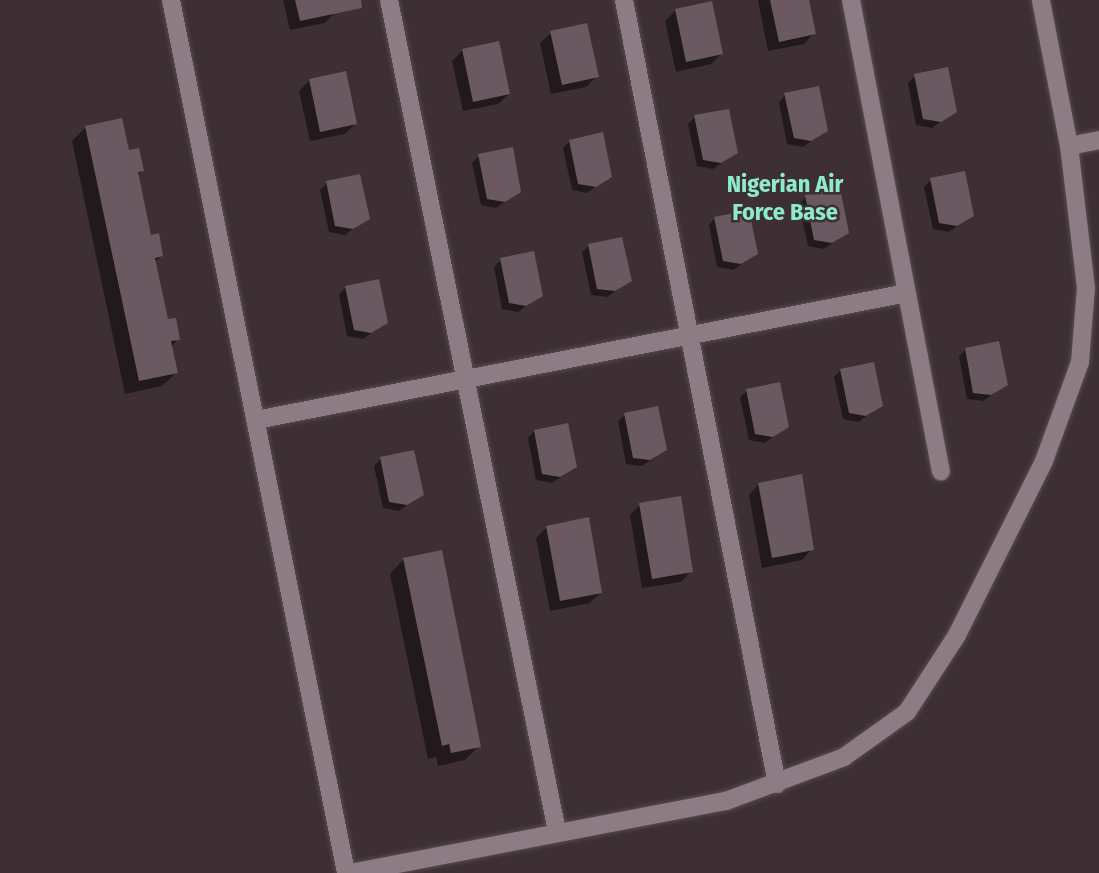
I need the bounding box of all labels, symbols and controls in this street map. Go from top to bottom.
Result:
district label: Nigerian Air Force Base [727,171,843,227]

